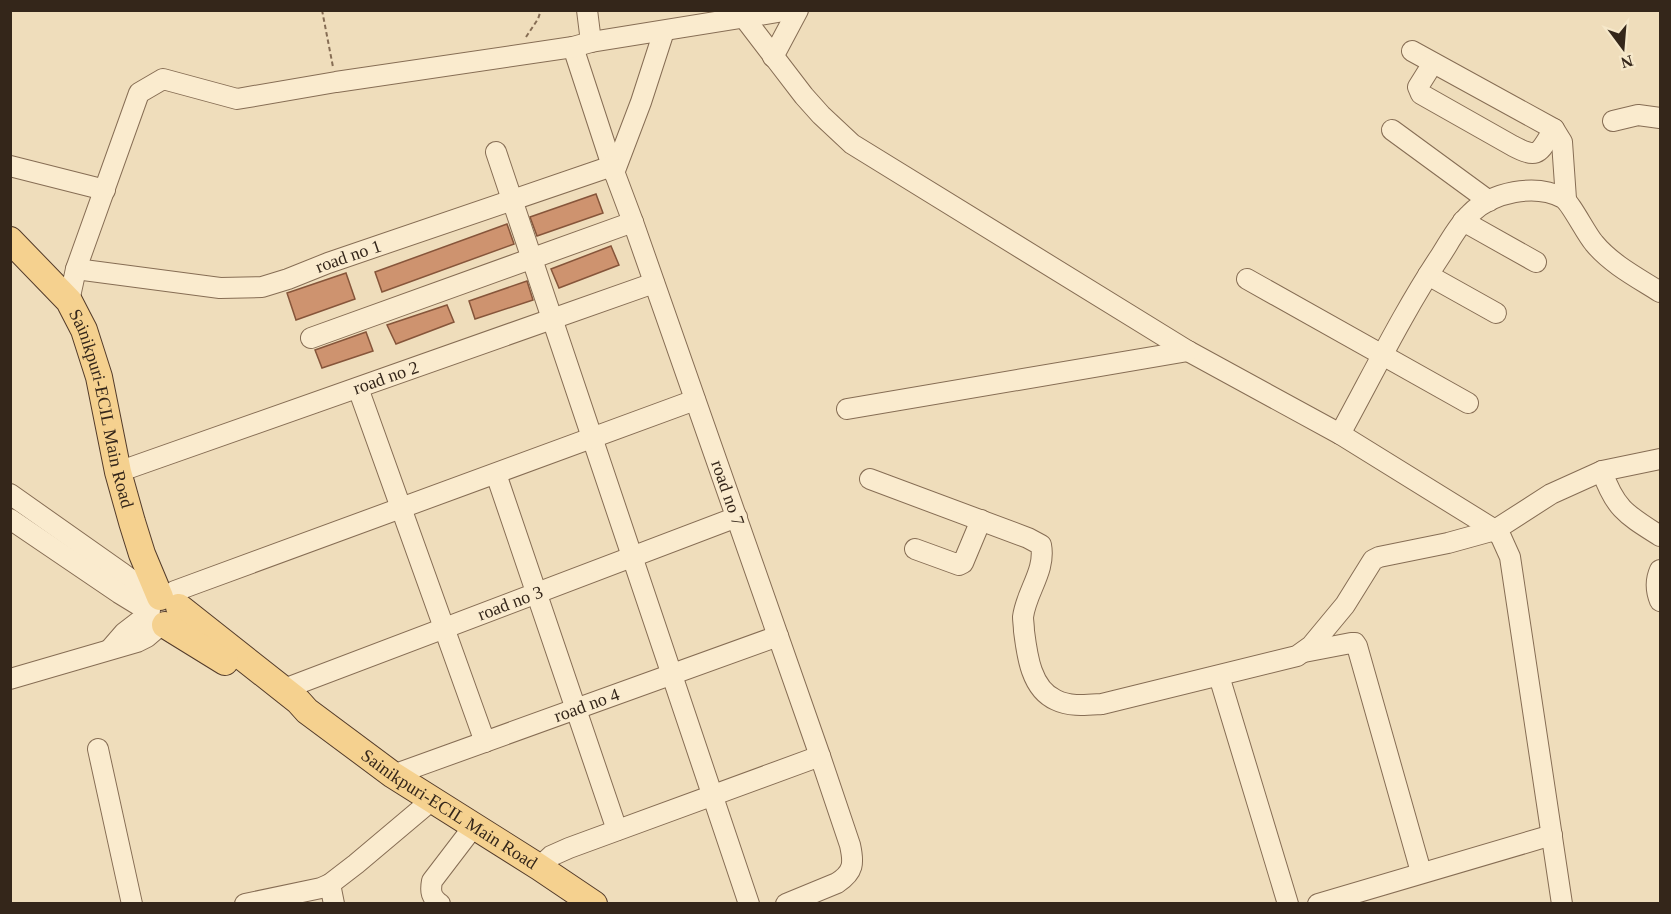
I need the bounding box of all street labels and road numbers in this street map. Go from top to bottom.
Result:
street label: road no 1 [313,236,384,277]
street label: Sainikpuri-ECIL Main Road [65,306,138,510]
street label: road no 2 [350,357,421,398]
street label: road no 7 [707,457,749,528]
street label: road no 3 [475,582,546,625]
street label: road no 4 [551,684,622,726]
street label: Sainikpuri-ECIL Main Road [357,745,541,873]

